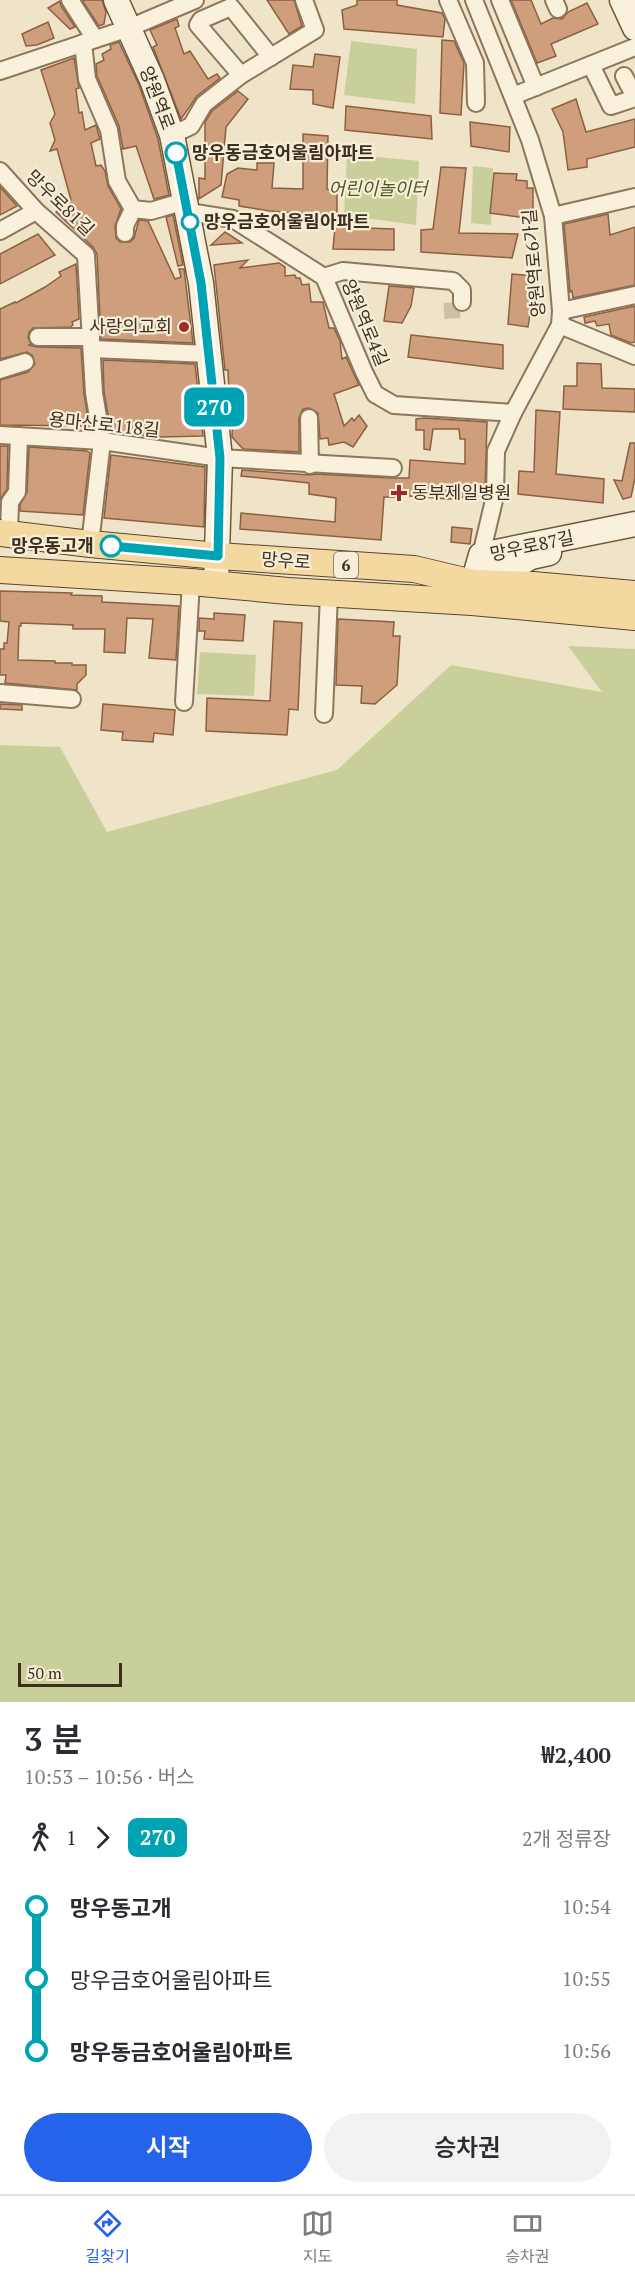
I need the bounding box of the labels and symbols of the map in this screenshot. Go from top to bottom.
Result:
street label: 양원역로 [135,62,181,133]
place label: 망우동금호어울림아파트 [192,140,374,164]
marker: 망우동금호어울림아파트 [165,142,187,164]
street label: 망우로81길 [22,164,100,241]
park label: 어린이놀이터 [328,176,430,200]
street label: 양원역로6가길 [516,208,550,318]
place label: 망우금호어울림아파트 [204,209,370,233]
marker: 망우금호어울림아파트 [181,213,199,231]
street label: 양원역로4길 [337,275,395,370]
place label: 사랑의교회 [89,314,172,338]
marker: 사랑의교회 [177,320,191,334]
line badge: 270 [180,388,248,426]
street label: 용마산로118길 [47,406,161,442]
place label: 동부제일병원 [412,480,511,504]
marker: 동부제일병원 [390,484,408,502]
street label: 망우로87길 [488,524,576,566]
place label: 망우동고개 [11,533,94,557]
marker: 망우동고개 [100,535,122,557]
street label: 망우로 [260,546,312,574]
road number: 6 [334,552,358,578]
scale bar [18,1660,122,1688]

